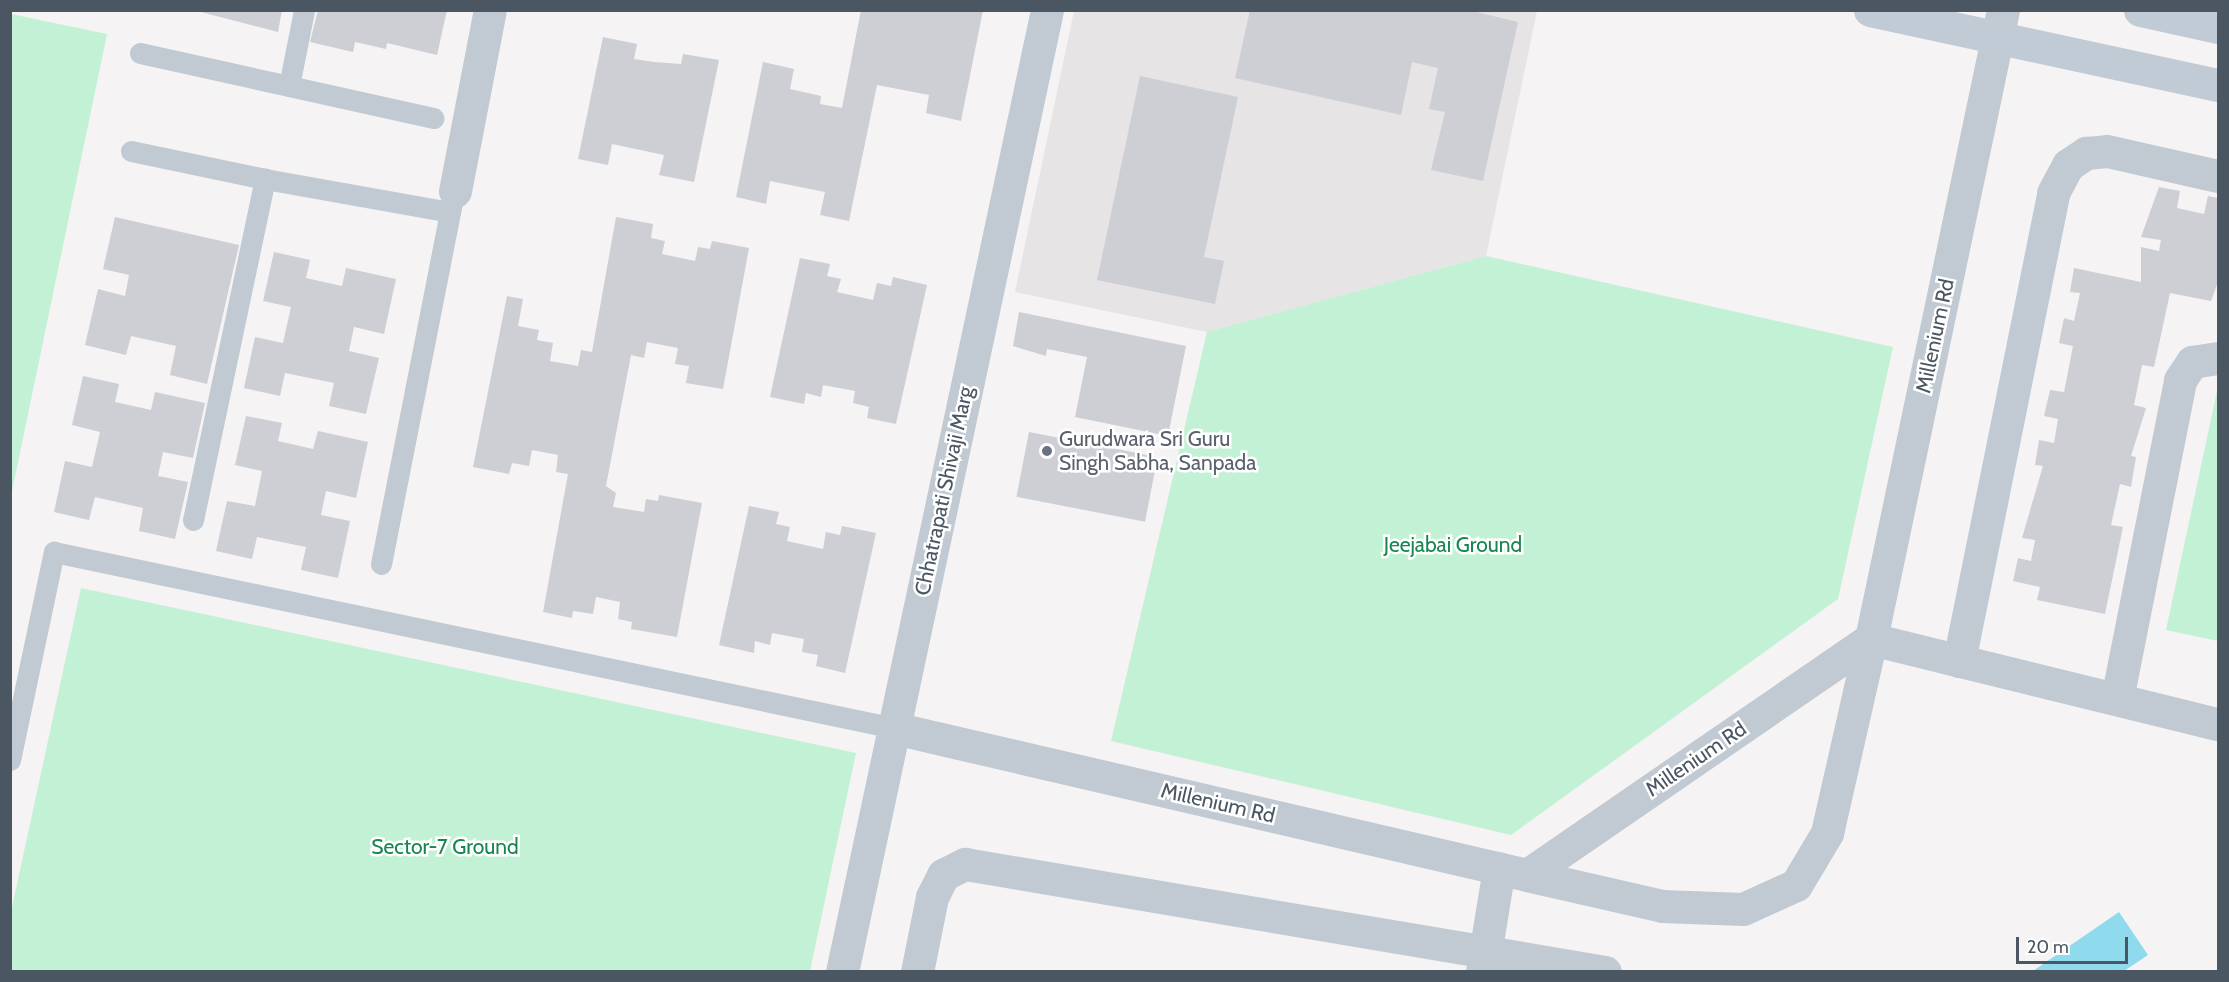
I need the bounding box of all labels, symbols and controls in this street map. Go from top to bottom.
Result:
street label: Millenium Rd [1911,277,1959,395]
street label: Chhatrapati Shivaji Marg [910,384,978,598]
place label: Gurudwara Sri Guru Singh Sabha, Sanpada [1059,426,1256,476]
marker: Gurudwara Sri Guru Singh Sabha, Sanpada [1040,444,1054,458]
park label: Jeejabai Ground [1384,532,1522,558]
street label: Millenium Rd [1641,716,1751,802]
street label: Millenium Rd [1159,778,1277,828]
park label: Sector-7 Ground [371,834,519,860]
scale bar [2019,925,2132,963]
text: 20 m [2027,936,2069,958]

